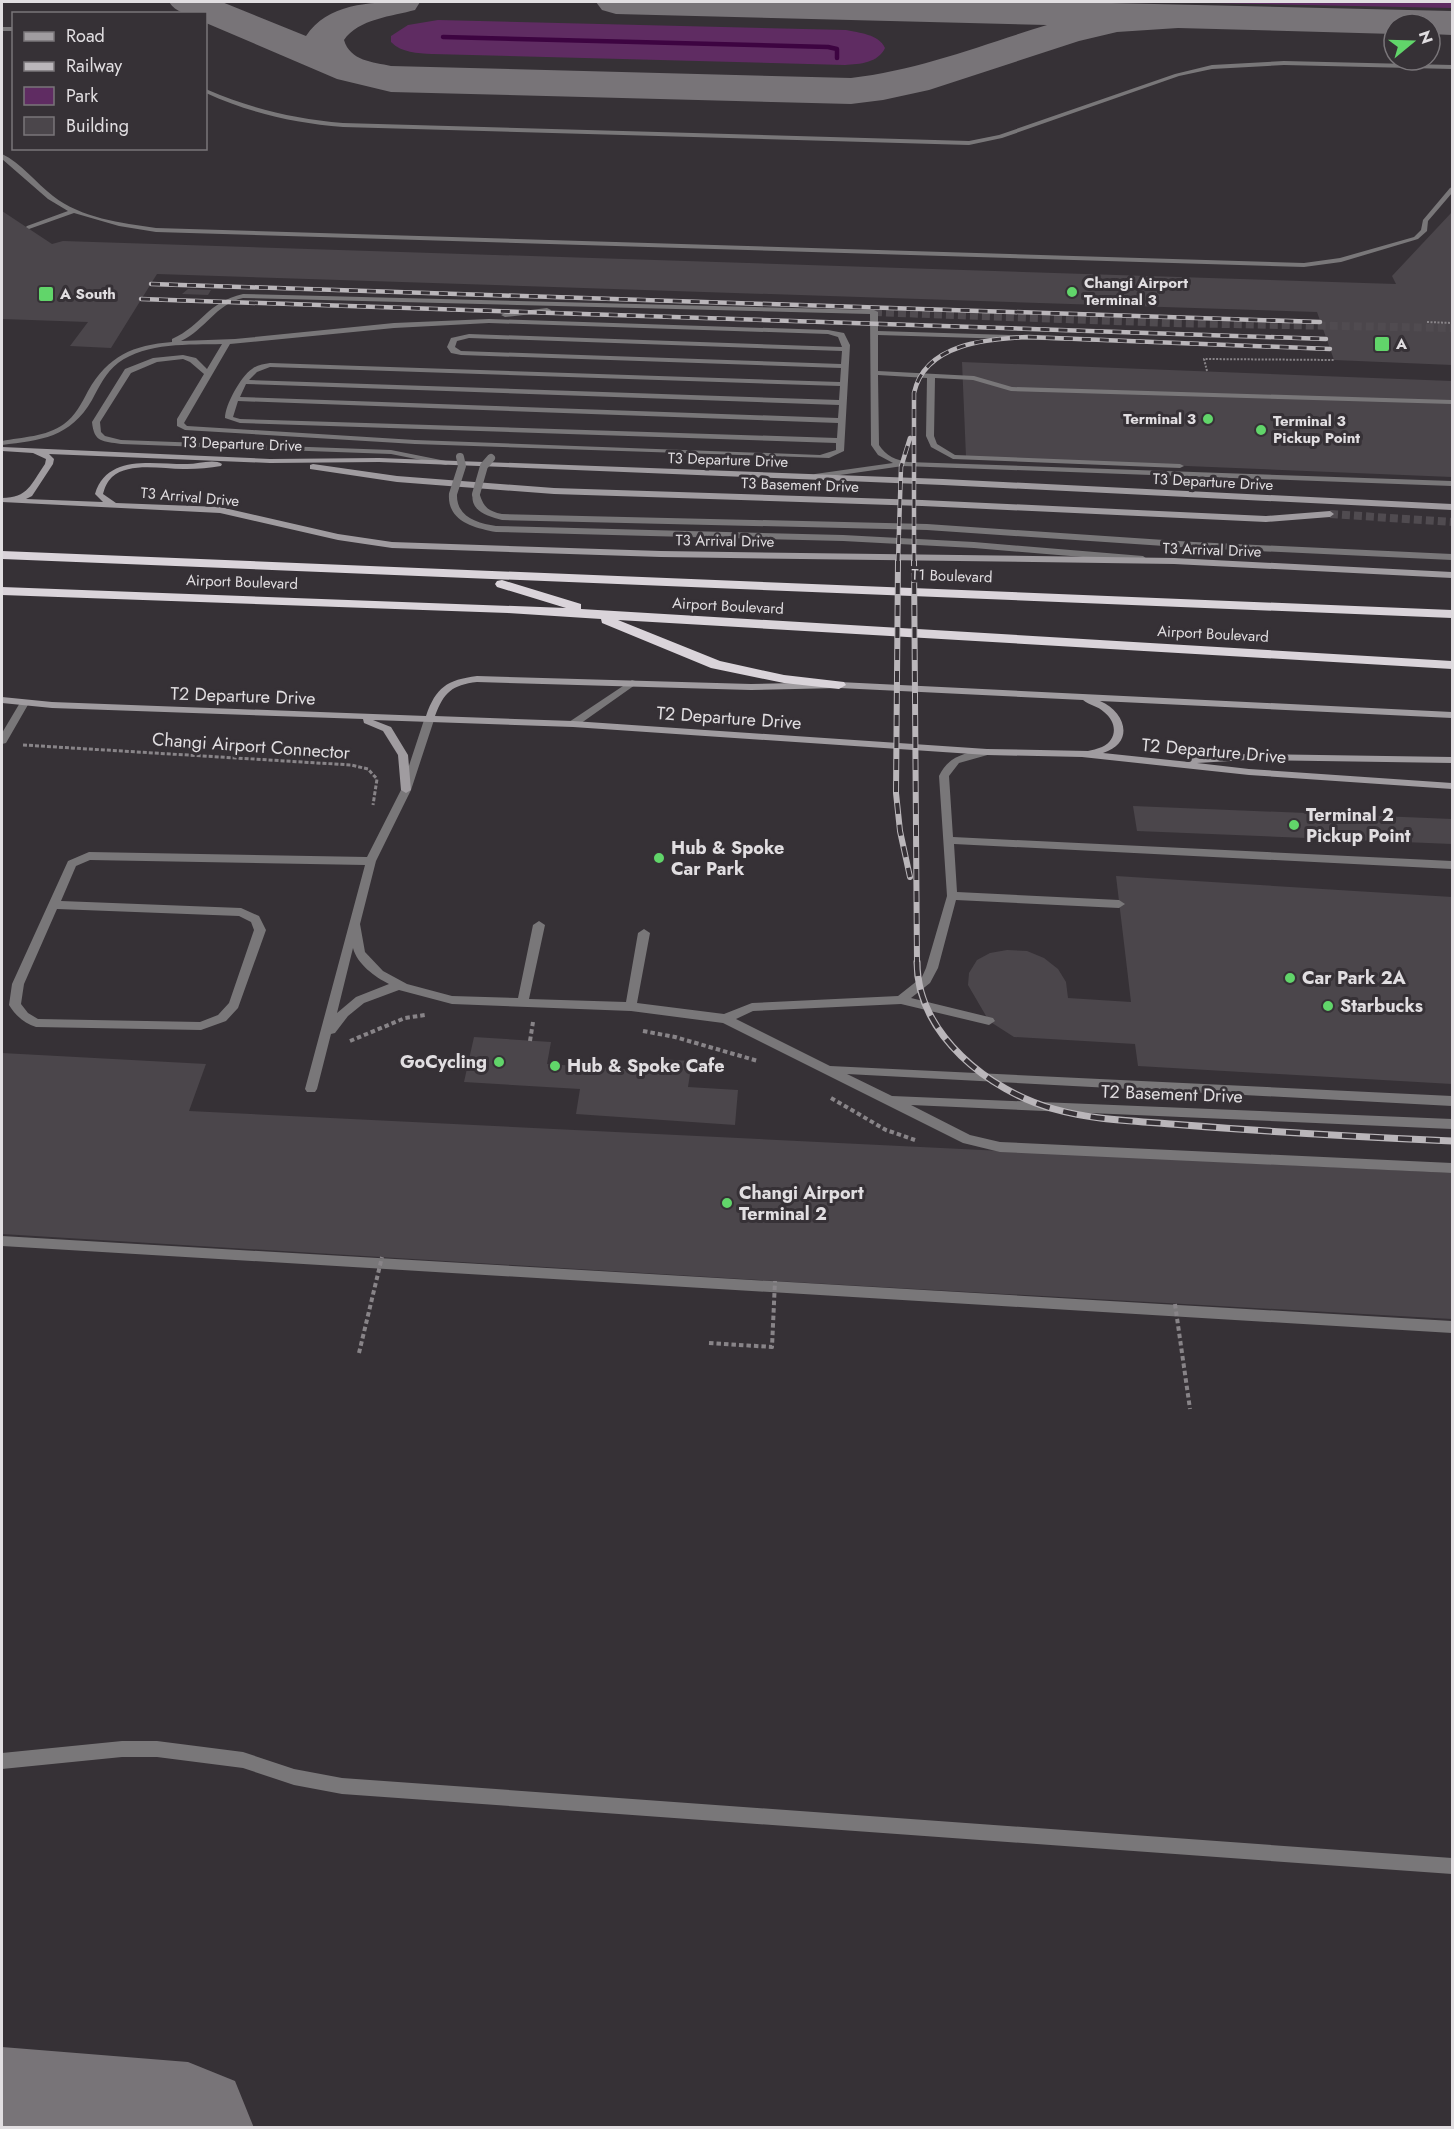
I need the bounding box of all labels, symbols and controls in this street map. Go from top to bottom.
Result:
legend [12,12,207,150]
north arrow [1382,12,1442,72]
text: Road [66,23,105,49]
text: N [1413,28,1439,47]
text: Railway [66,53,122,79]
text: Park [66,83,98,109]
text: Building [66,113,129,139]
place label: Changi Airport Terminal 3 [1084,272,1188,311]
place label: A South [59,283,116,305]
marker: A South [37,285,55,303]
marker: Changi Airport Terminal 3 [1065,285,1079,299]
place label: A [1395,333,1408,355]
marker: A [1373,335,1391,353]
place label: Terminal 3 [1123,408,1196,430]
place label: Terminal 3 Pickup Point [1273,410,1360,449]
marker: Terminal 3 [1201,412,1215,426]
marker: Terminal 3 Pickup Point [1254,423,1268,437]
street label: T3 Departure Drive [181,431,303,457]
street label: T3 Departure Drive [667,447,789,473]
street label: T3 Departure Drive [1152,468,1274,496]
street label: T3 Basement Drive [741,472,859,498]
street label: T3 Arrival Drive [140,482,240,512]
street label: T3 Arrival Drive [675,529,775,553]
street label: T3 Arrival Drive [1162,537,1262,563]
street label: T1 Boulevard [911,564,993,588]
street label: Airport Boulevard [186,569,298,595]
street label: Airport Boulevard [672,592,784,620]
street label: Airport Boulevard [1157,620,1269,648]
street label: T2 Departure Drive [170,680,316,712]
street label: T2 Departure Drive [656,700,802,736]
street label: Changi Airport Connector [151,726,352,766]
street label: T2 Departure Drive [1141,732,1287,770]
place label: Terminal 2 Pickup Point [1306,802,1411,849]
marker: Terminal 2 Pickup Point [1287,818,1301,832]
place label: Hub & Spoke Car Park [671,835,784,882]
marker: Hub & Spoke Car Park [652,851,666,865]
place label: Car Park 2A [1302,965,1406,991]
marker: Car Park 2A [1283,971,1297,985]
place label: Starbucks [1340,993,1423,1019]
marker: Starbucks [1321,999,1335,1013]
place label: GoCycling [400,1049,487,1075]
place label: Hub & Spoke Cafe [567,1053,725,1079]
marker: GoCycling [492,1055,506,1069]
marker: Hub & Spoke Cafe [548,1059,562,1073]
street label: T2 Basement Drive [1101,1079,1243,1109]
place label: Changi Airport Terminal 2 [739,1180,864,1227]
marker: Changi Airport Terminal 2 [720,1196,734,1210]

